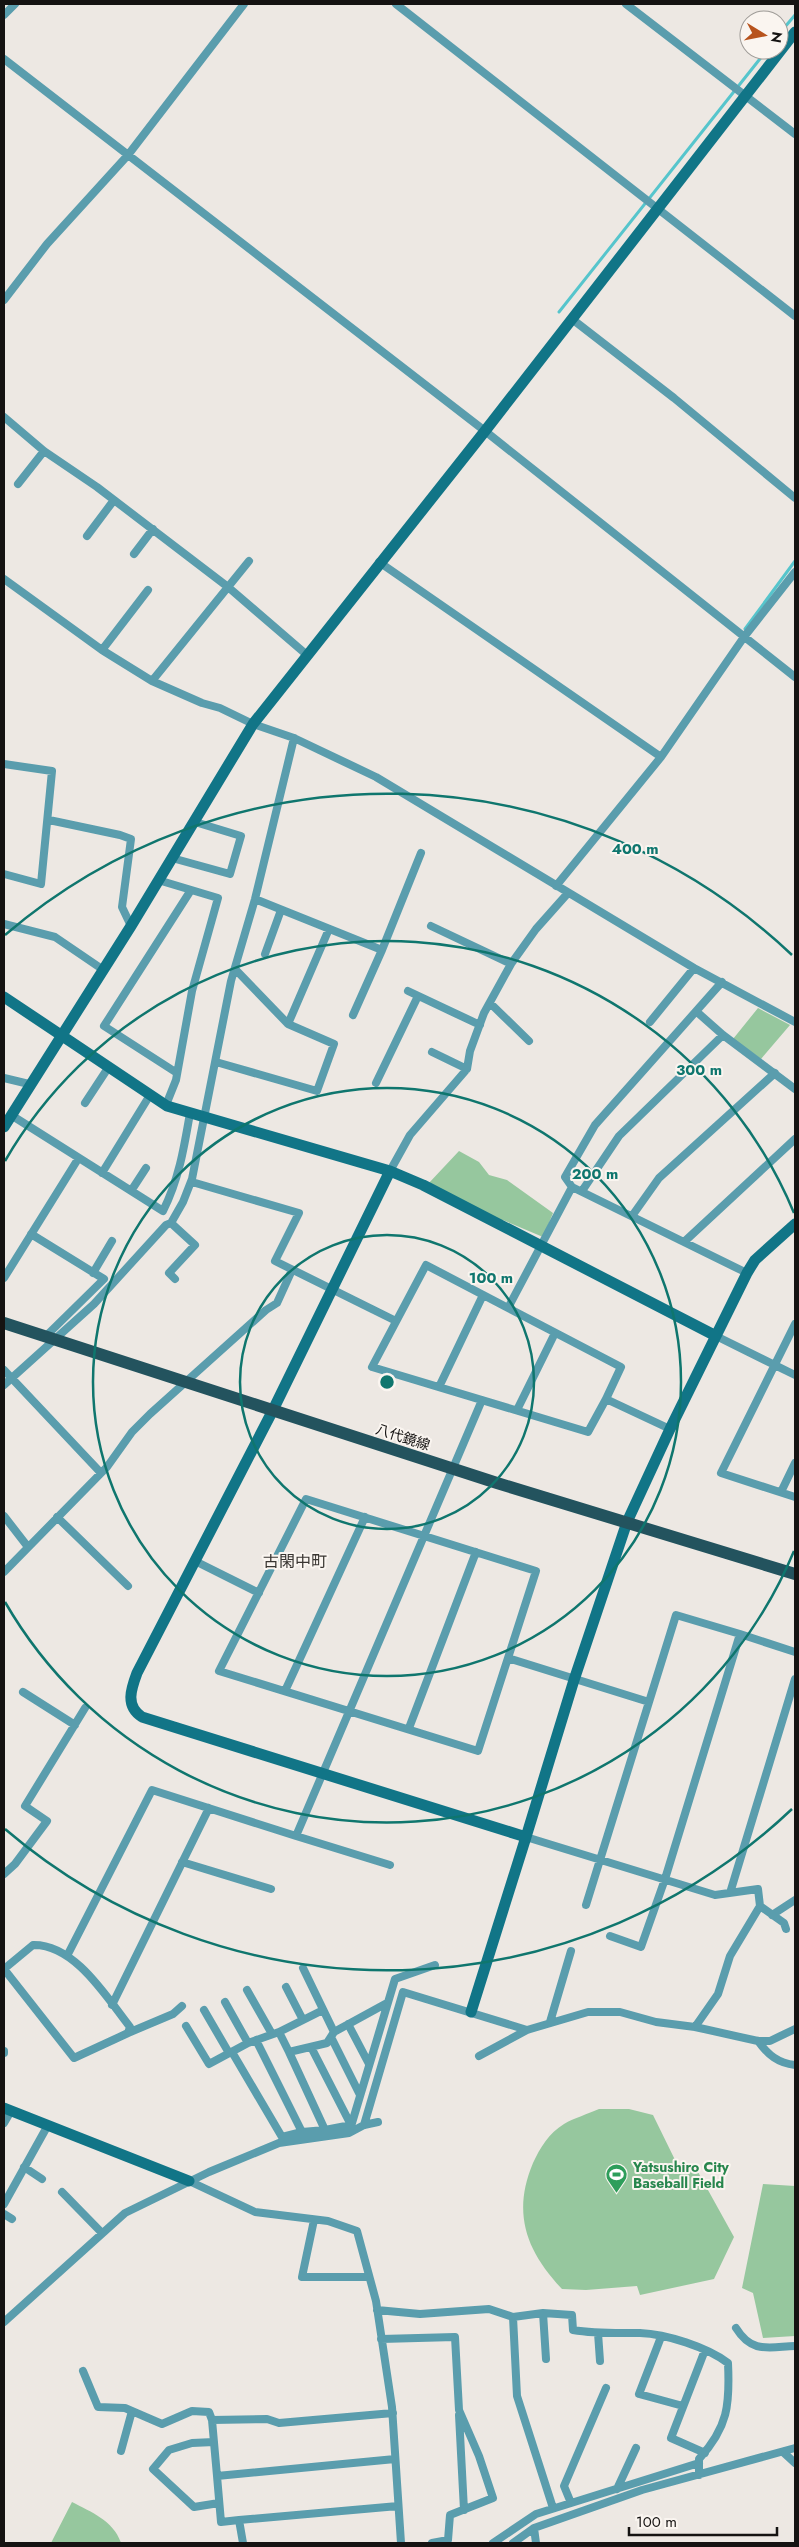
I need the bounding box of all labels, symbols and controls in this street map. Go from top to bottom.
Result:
north arrow [739,10,789,60]
text: N [766,30,788,44]
text: 400 m [611,838,659,860]
text: 300 m [676,1059,722,1081]
text: 200 m [572,1163,618,1185]
text: 100 m [469,1267,513,1289]
centre of rings [378,1373,396,1391]
street label: 八代鏡線 [373,1419,433,1455]
district label: 古閑中町 [263,1550,327,1573]
place label: Yatsushiro City Baseball Field [632,2157,730,2193]
sports icon: Yatsushiro City Baseball Field [605,2163,629,2194]
scale bar [629,2504,776,2536]
text: 100 m [636,2511,677,2533]

